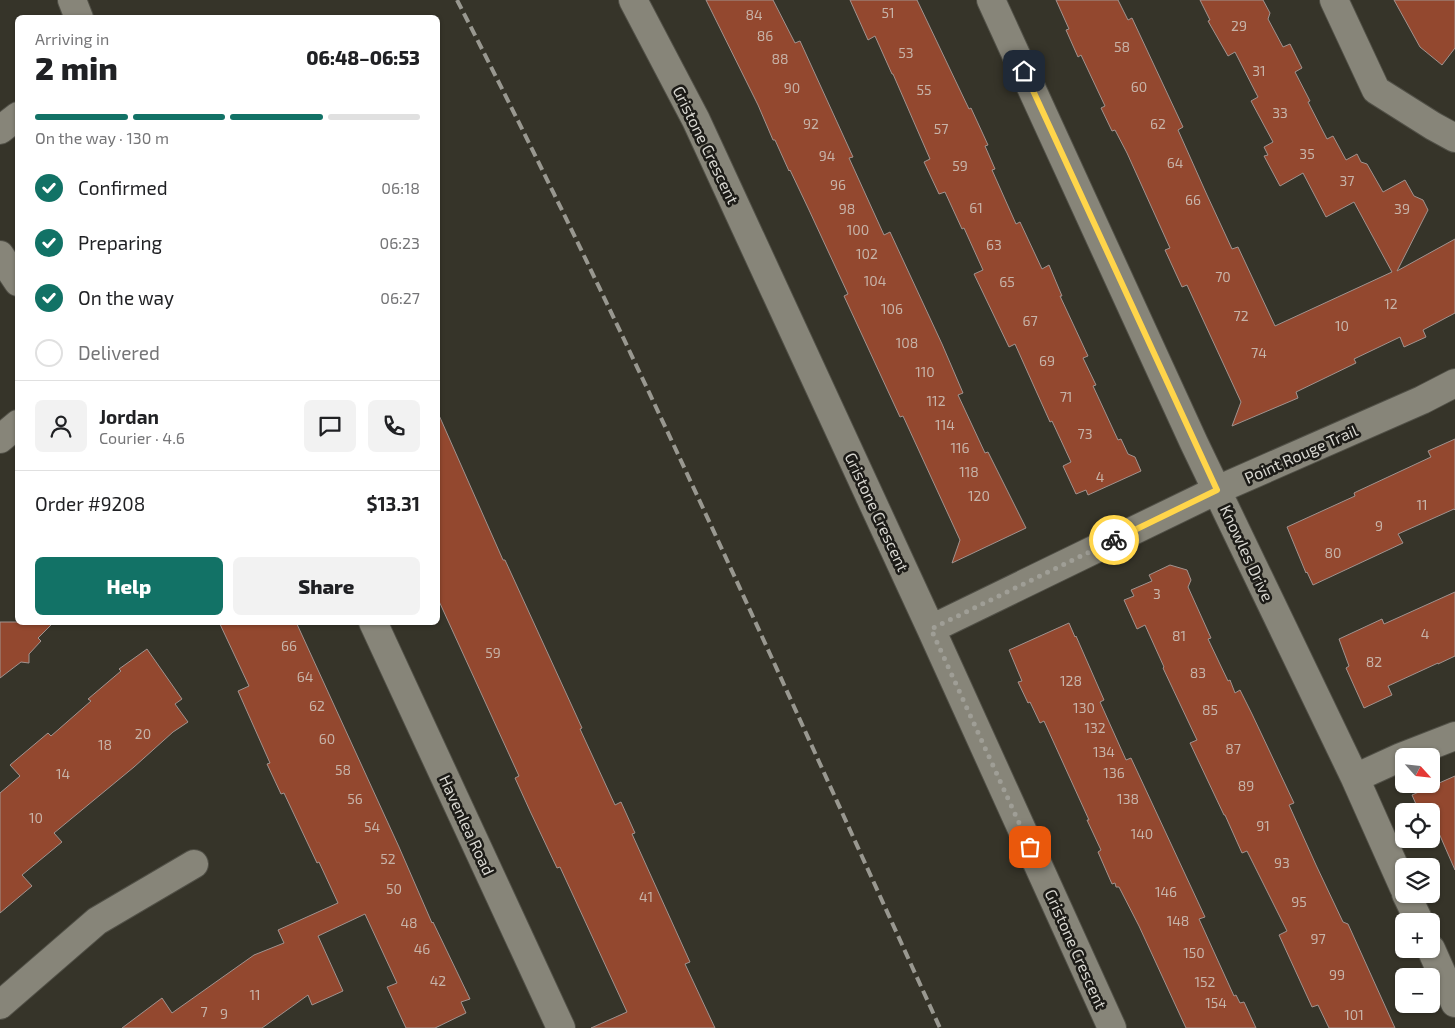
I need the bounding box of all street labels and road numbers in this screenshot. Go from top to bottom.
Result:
street label: Gristone Crescent [670,83,743,207]
street label: Point Rouge Trail [1241,420,1361,487]
street label: Gristone Crescent [842,449,913,574]
street label: Knowles Drive [1217,502,1278,604]
street label: Havenlea Road [436,772,499,878]
street label: Gristone Crescent [1042,886,1111,1012]

